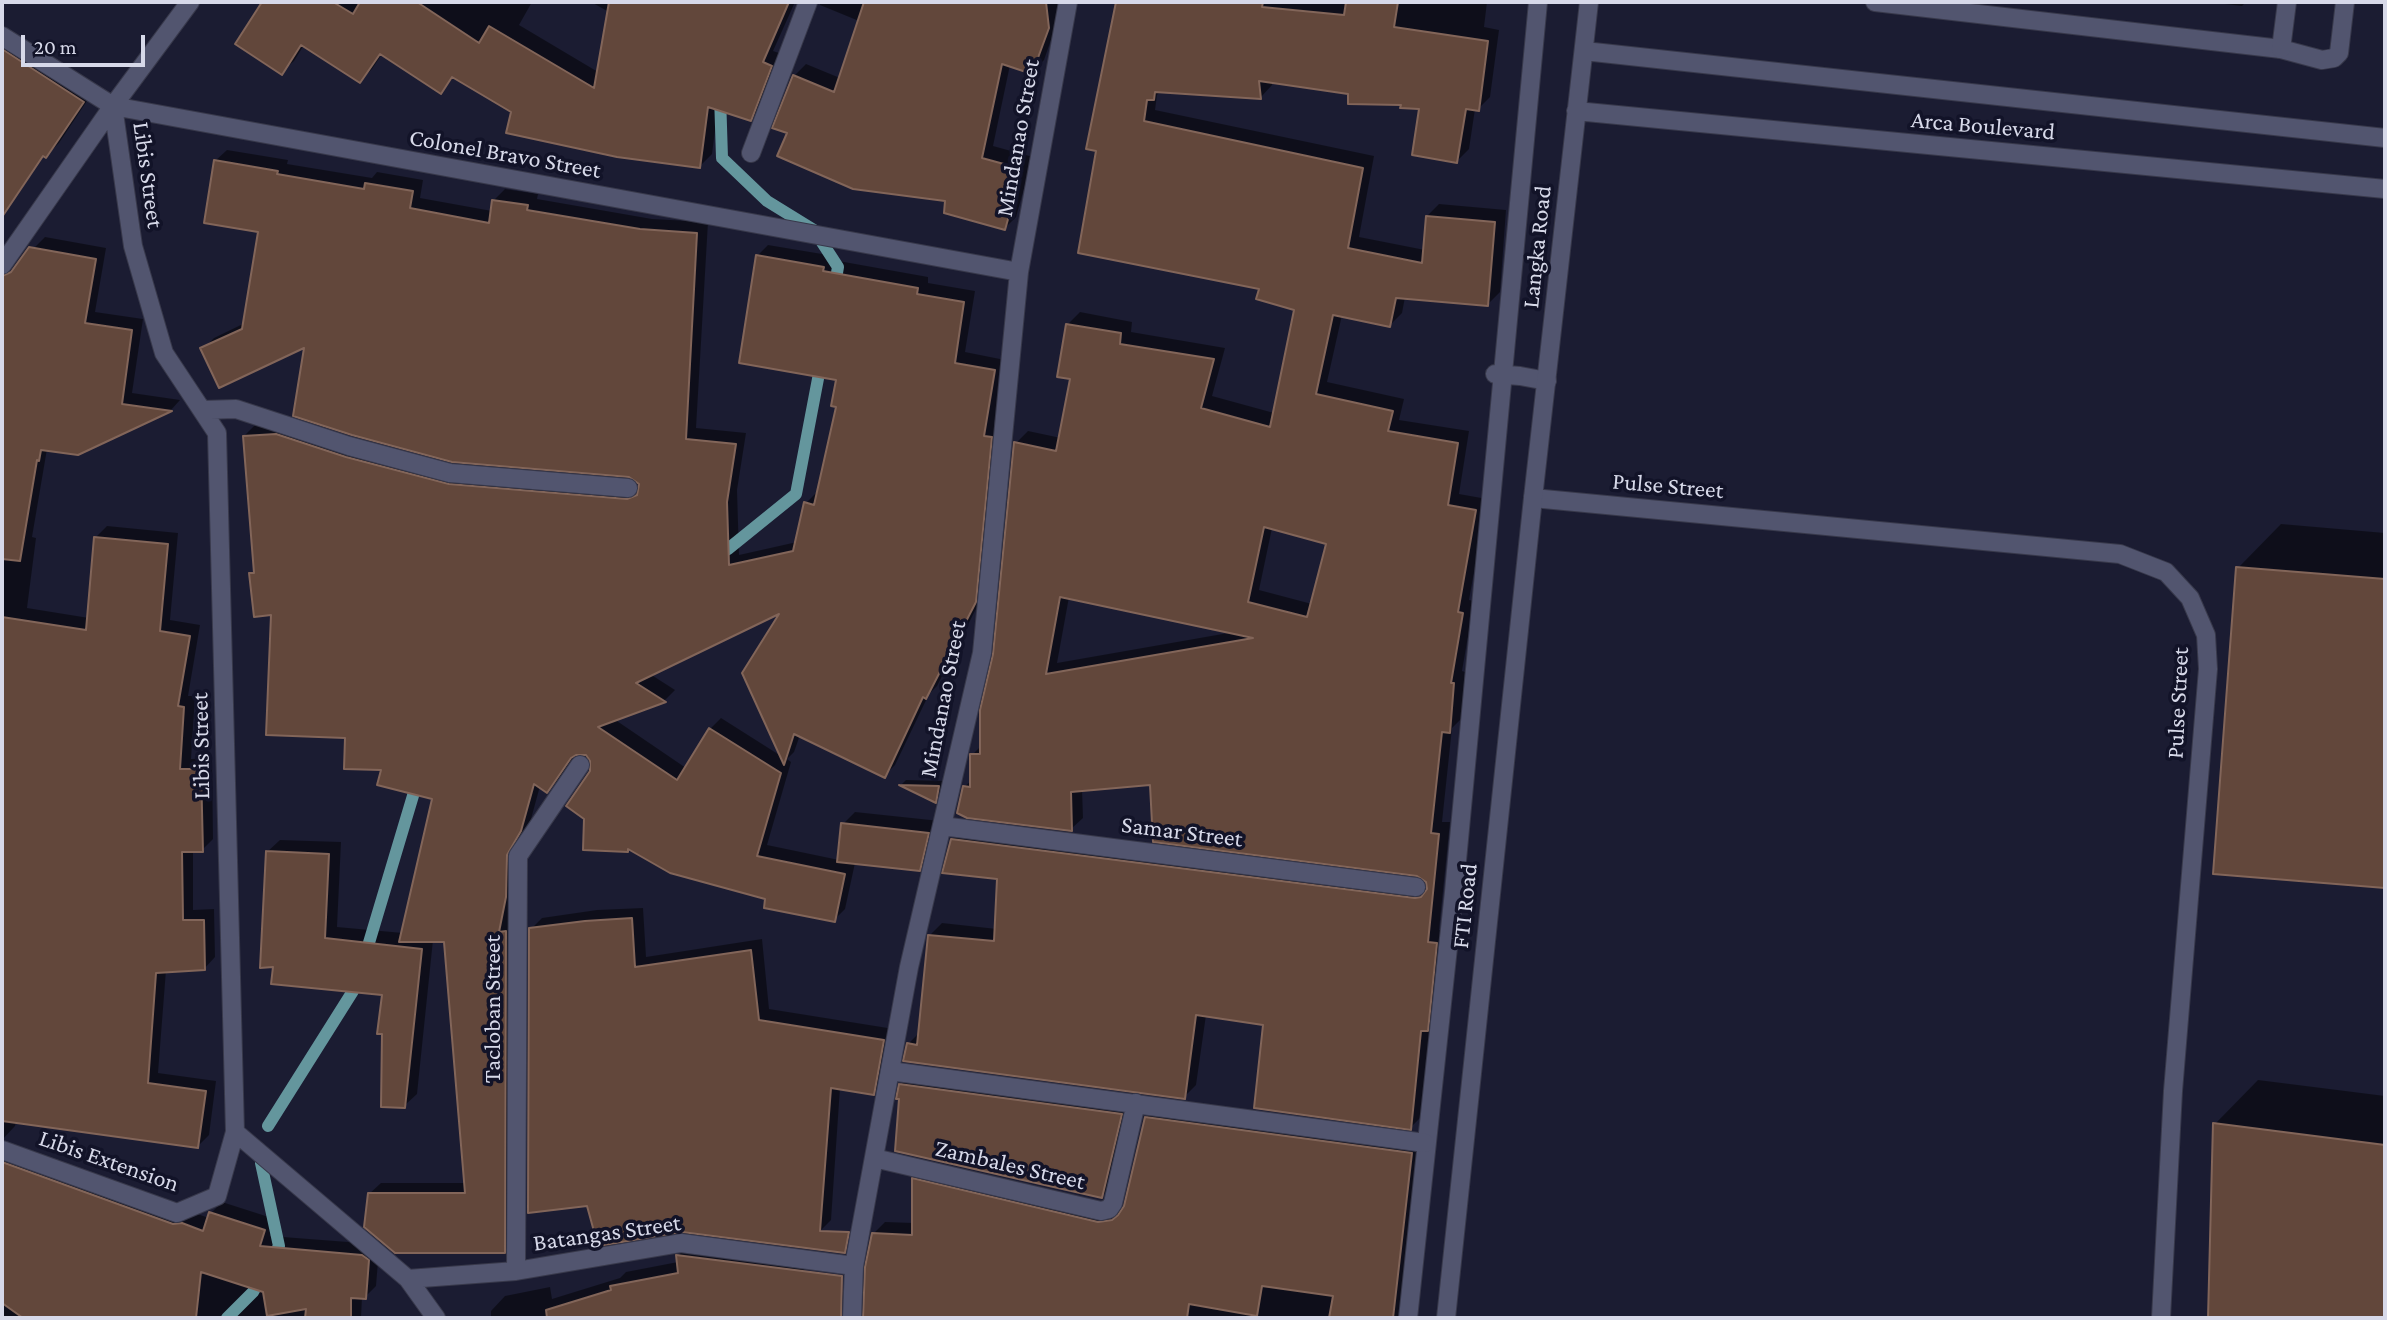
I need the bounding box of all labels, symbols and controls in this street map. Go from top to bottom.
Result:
scale bar [24,21,149,65]
text: 20 m [34,35,77,59]
street label: Mindanao Street [990,57,1046,219]
street label: Arca Boulevard [1910,105,2056,147]
street label: Libis Street [126,120,170,230]
street label: Colonel Bravo Street [407,123,603,185]
street label: Langka Road [1516,184,1558,310]
street label: Pulse Street [1611,467,1725,505]
street label: Mindanao Street [914,618,972,780]
street label: Pulse Street [2161,646,2195,760]
street label: Libis Street [186,692,216,800]
street label: Samar Street [1120,810,1244,854]
street label: FTI Road [1446,862,1484,950]
street label: Tacloban Street [479,935,507,1083]
street label: Libis Extension [35,1124,183,1198]
street label: Zambales Street [932,1134,1088,1196]
street label: Batangas Street [531,1208,683,1258]

